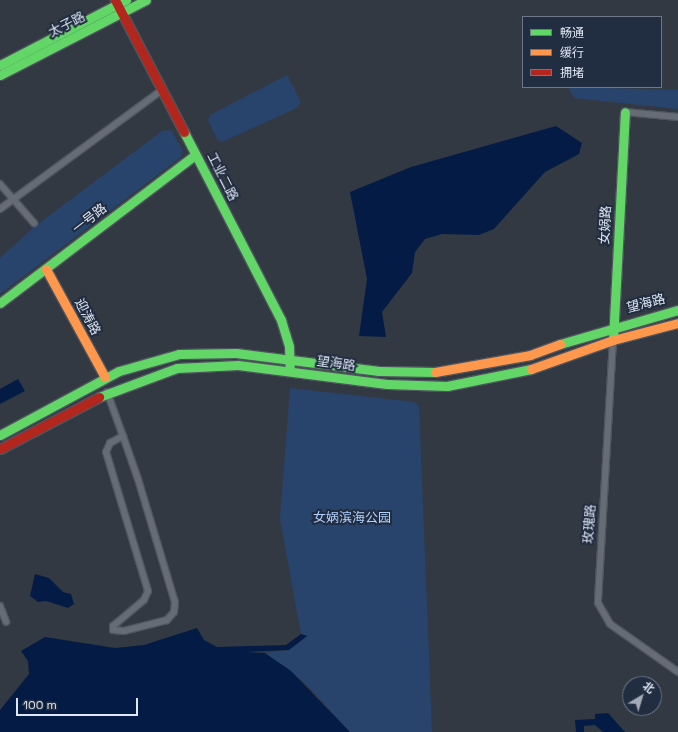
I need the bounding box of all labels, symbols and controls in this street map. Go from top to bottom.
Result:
street label: 太子路 [46,9,88,41]
legend [522,16,662,88]
text: 畅通 [560,25,584,41]
text: 缓行 [560,45,584,61]
text: 拥堵 [560,65,584,81]
street label: 工业二路 [203,150,241,204]
street label: 一号路 [70,201,110,237]
street label: 女娲路 [597,205,615,245]
street label: 望海路 [625,292,667,316]
street label: 迎涛路 [71,296,103,338]
street label: 望海路 [316,354,356,374]
street label: 玫瑰路 [581,504,599,544]
park label: 女娲滨海公园 [313,510,391,526]
north arrow [622,676,662,716]
text: 北 [640,678,657,696]
scale bar [18,690,140,716]
text: 100 m [23,697,57,713]

